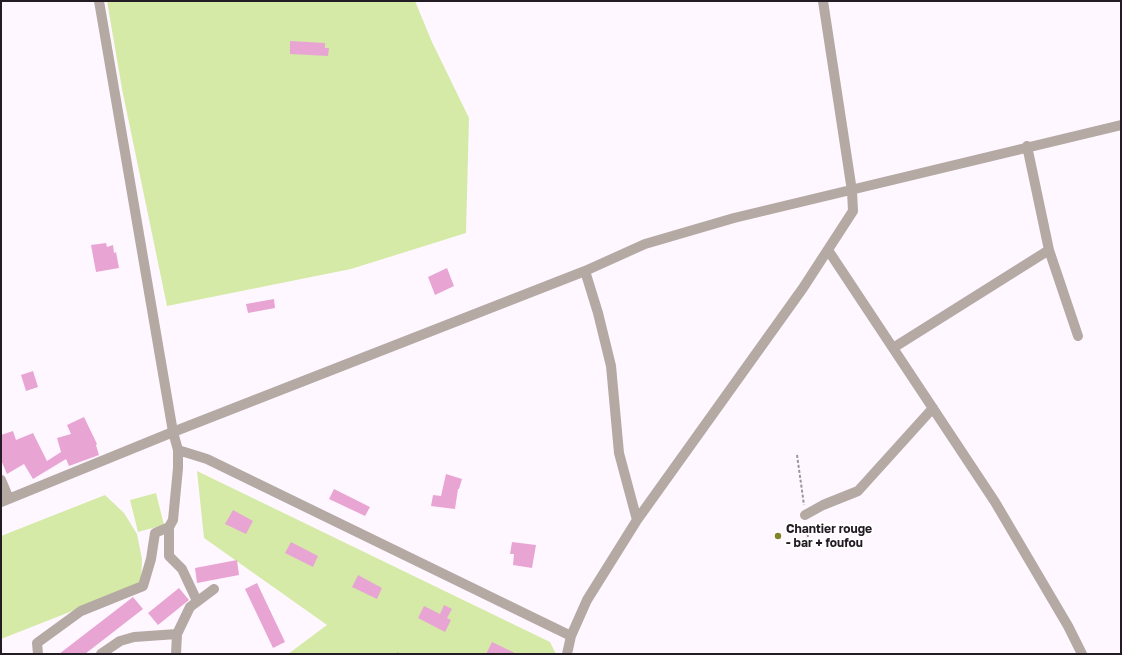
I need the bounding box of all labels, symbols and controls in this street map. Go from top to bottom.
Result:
place label: Chantier rouge - bar + foufou [786,522,872,550]
marker: Chantier rouge - bar + foufou [773,531,783,541]

